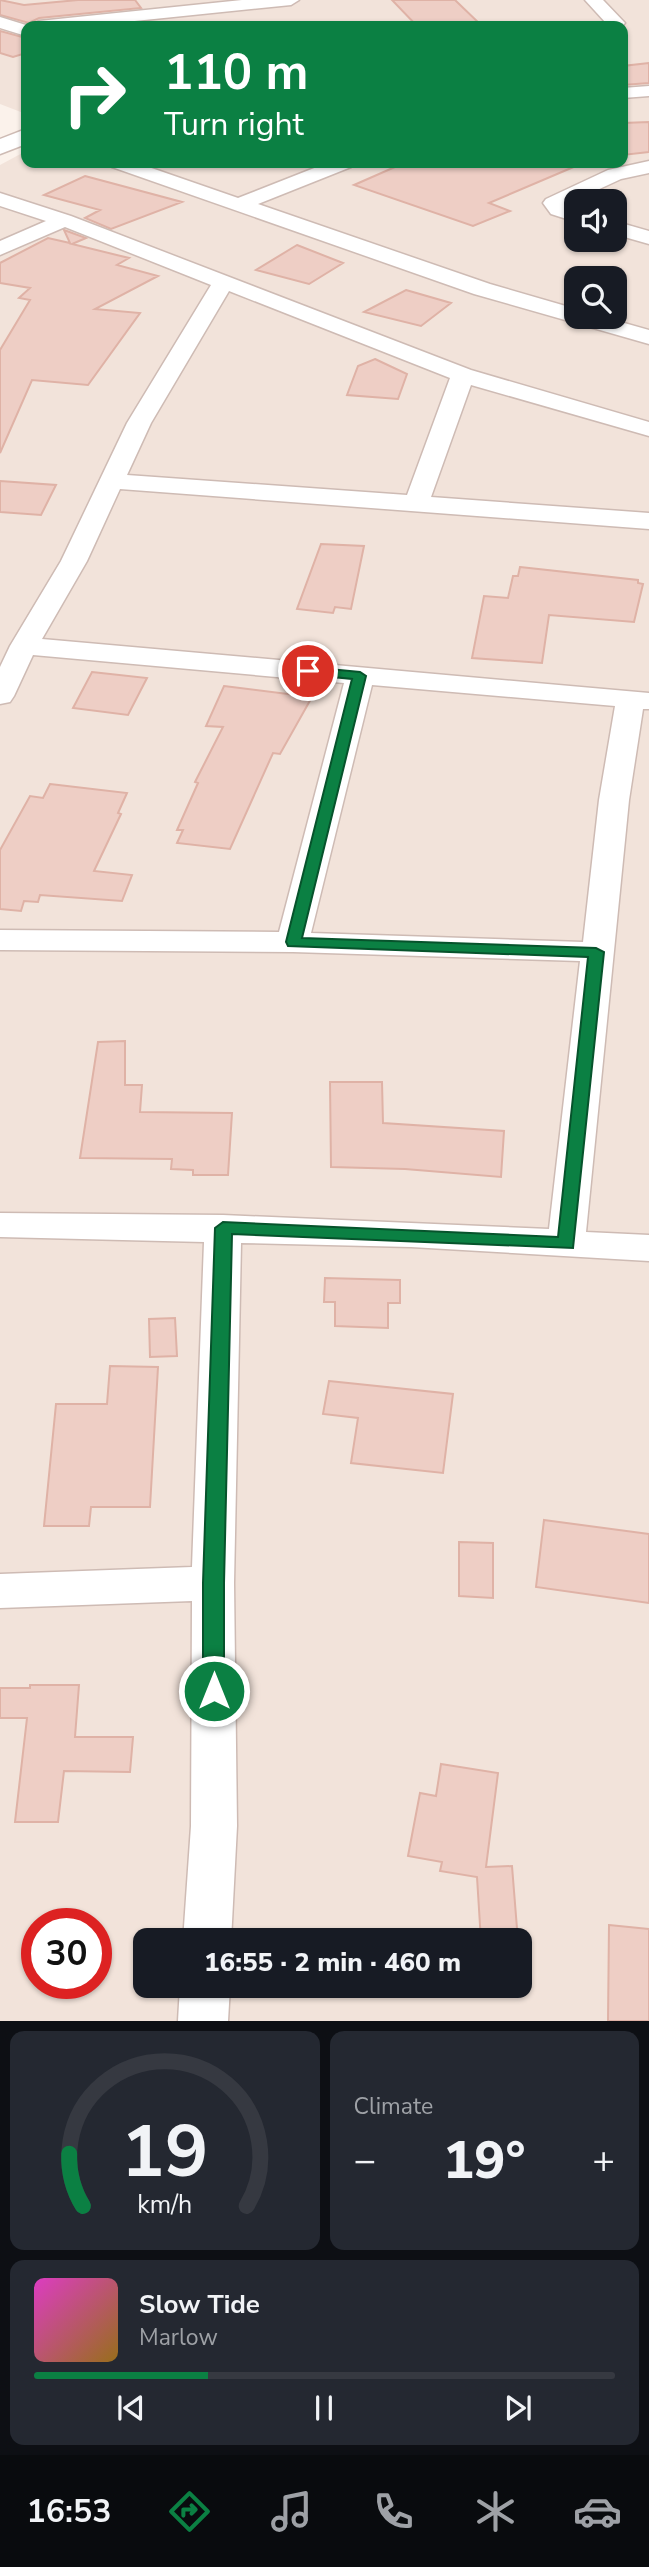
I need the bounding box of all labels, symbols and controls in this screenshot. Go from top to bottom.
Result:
text: 110 m [164,39,308,106]
icon: right [49,49,140,140]
text: Turn right [164,103,304,146]
map controls [564,189,627,329]
button: sound [564,189,627,252]
button: search [564,266,627,329]
pin [278,641,338,701]
icon: arrive [289,652,327,690]
position arrow [177,1654,251,1728]
speed limit sign: 30 [21,1908,112,1999]
text: 16:55 · 2 min · 460 m [204,1945,461,1980]
text: Climate [354,2091,433,2122]
text: 19 [121,2103,208,2203]
text: 19° [443,2125,525,2196]
text: − [354,2135,376,2186]
text: + [592,2135,615,2186]
text: km/h [137,2188,192,2222]
text: Slow Tide [139,2287,260,2322]
text: Marlow [139,2322,218,2353]
icon: previous [112,2389,150,2427]
icon: pause [305,2389,343,2427]
icon: next [499,2389,537,2427]
icon: directions [165,2487,214,2536]
icon: music [267,2487,316,2536]
icon: phone [369,2487,418,2536]
icon: climate [471,2487,520,2536]
icon: car [573,2487,622,2536]
text: 16:53 [27,2490,111,2533]

